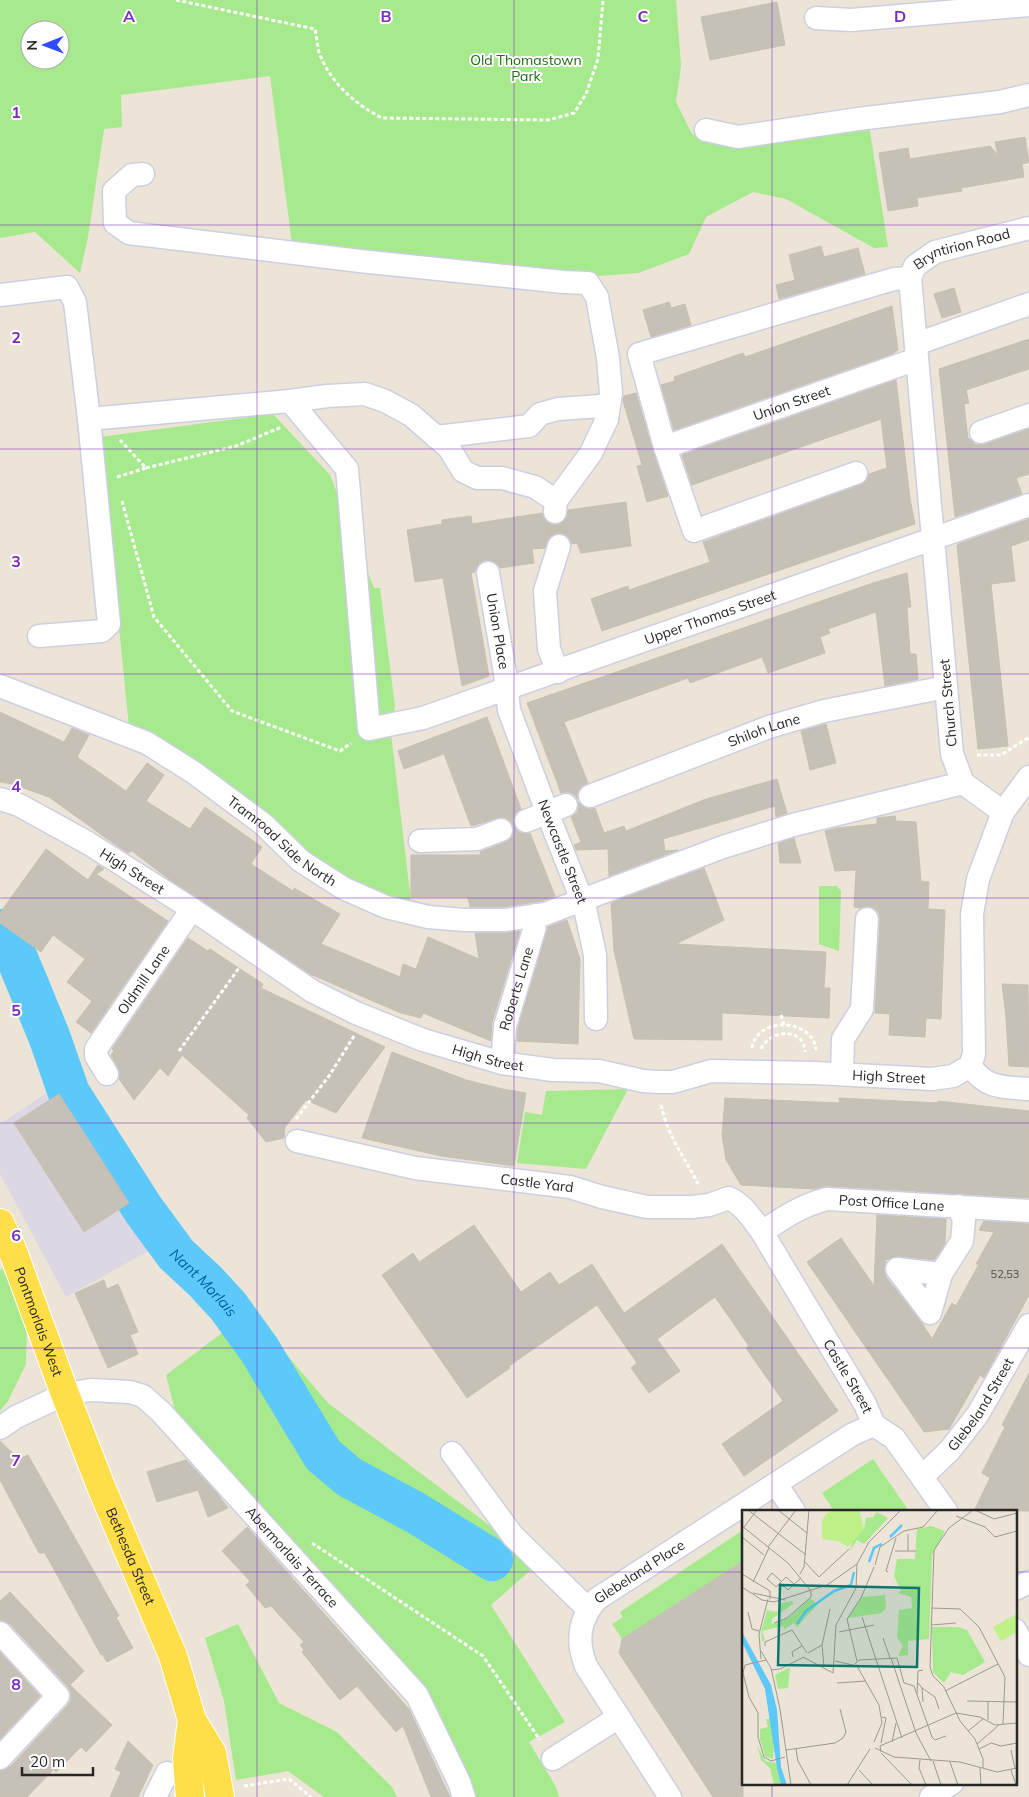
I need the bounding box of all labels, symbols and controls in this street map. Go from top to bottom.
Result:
text: A [123,6,135,26]
text: B [380,6,392,26]
text: C [638,6,649,26]
text: D [894,6,906,26]
north arrow [20,20,70,70]
text: N [23,40,41,51]
park label: Old Thomastown Park [470,51,582,85]
text: 1 [11,102,21,122]
street label: Bryntirion Road [910,224,1012,273]
text: 2 [11,327,21,347]
street label: Union Street [751,381,833,425]
text: 3 [11,551,21,571]
street label: Upper Thomas Street [642,586,778,649]
street label: Union Place [483,592,513,671]
street label: Church Street [935,658,961,748]
street label: Shiloh Lane [725,709,802,751]
text: 4 [11,776,21,796]
street label: Tramroad Side North [224,792,340,890]
street label: Newcastle Street [534,797,591,906]
street label: High Street [96,844,168,898]
street label: Oldmill Lane [113,942,174,1018]
street label: Roberts Lane [495,945,537,1033]
text: 5 [11,1000,21,1020]
street label: High Street [450,1040,525,1075]
street label: High Street [852,1066,926,1088]
street label: Castle Yard [500,1170,575,1196]
street label: Post Office Lane [838,1191,945,1215]
text: 6 [11,1225,21,1245]
water label: Nant Morlais [166,1244,242,1320]
street label: Pontmorlais West [10,1264,67,1379]
house number: 52,53 [991,1267,1019,1281]
street label: Castle Street [819,1336,877,1416]
street label: Glebeland Street [944,1354,1017,1455]
text: 7 [11,1450,21,1470]
street label: Abermorlais Terrace [242,1503,343,1611]
street label: Bethesda Street [102,1505,159,1608]
inset map [742,1510,1016,1784]
street label: Glebeland Place [590,1536,688,1608]
text: 8 [11,1674,21,1694]
scale bar [22,1744,94,1776]
text: 20 m [30,1752,65,1771]

